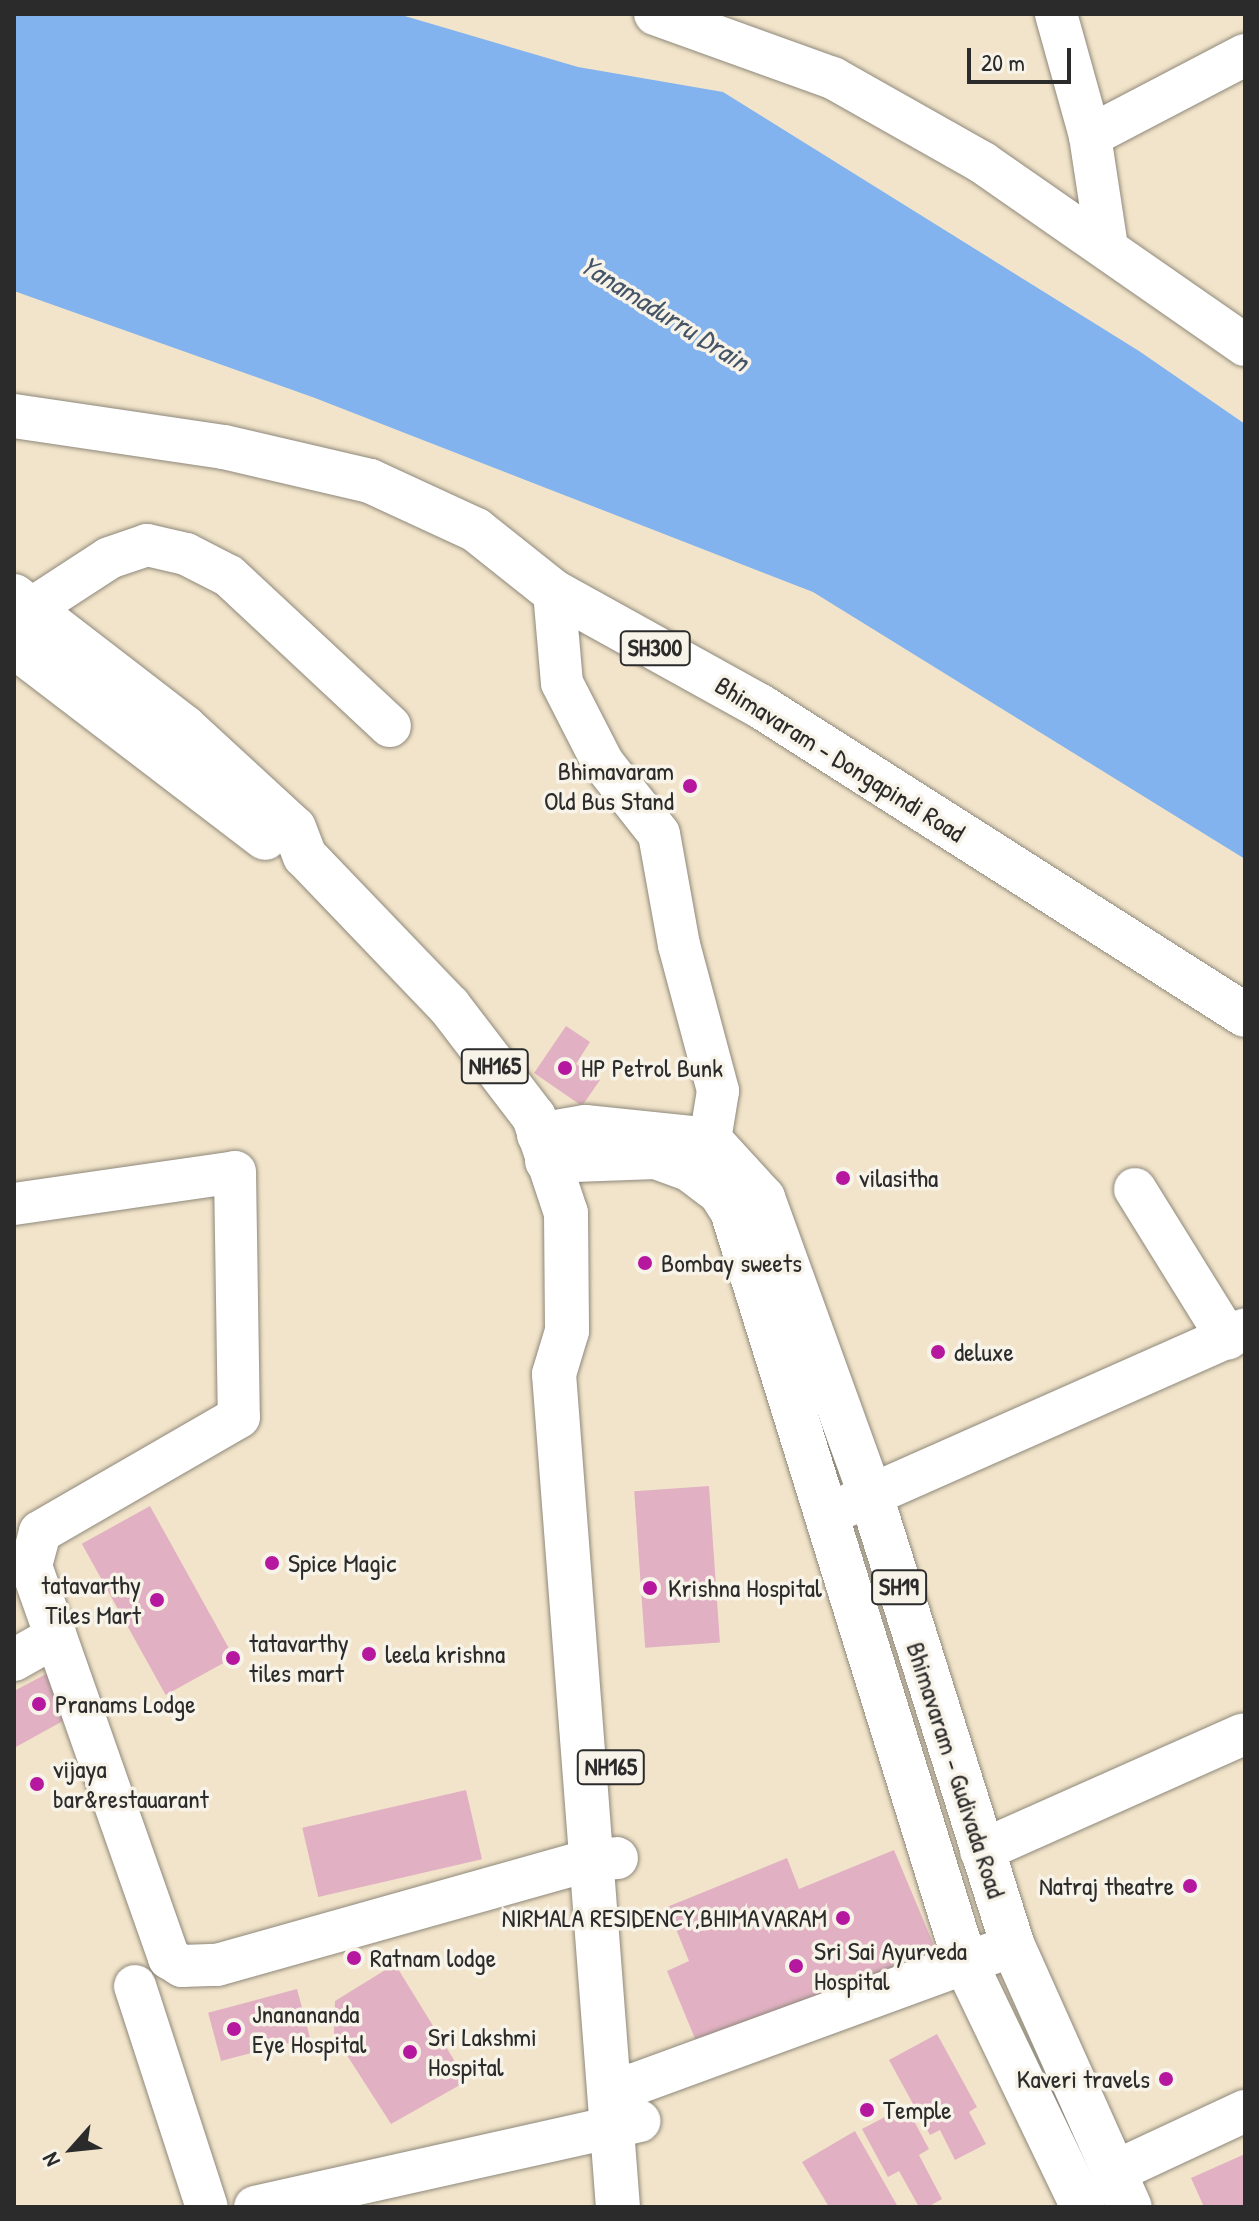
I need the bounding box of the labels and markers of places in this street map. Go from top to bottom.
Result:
place label: Bhimavaram Old Bus Stand [544,755,674,816]
marker: Bhimavaram Old Bus Stand [681,777,699,795]
place label: HP Petrol Bunk [581,1052,723,1084]
marker: HP Petrol Bunk [556,1059,574,1077]
place label: vilasitha [859,1162,938,1194]
marker: vilasitha [834,1169,852,1187]
place label: Bombay sweets [661,1247,802,1279]
marker: Bombay sweets [636,1254,654,1272]
place label: deluxe [954,1336,1014,1368]
marker: deluxe [929,1343,947,1361]
place label: Spice Magic [288,1547,396,1579]
marker: Spice Magic [263,1554,281,1572]
place label: tatavarthy Tiles Mart [41,1569,141,1630]
place label: Krishna Hospital [668,1572,822,1604]
marker: Krishna Hospital [639,1577,661,1599]
marker: tatavarthy Tiles Mart [148,1591,166,1609]
place label: tatavarthy tiles mart [249,1627,349,1688]
place label: leela krishna [385,1638,505,1670]
marker: leela krishna [360,1645,378,1663]
marker: tatavarthy tiles mart [224,1649,242,1667]
place label: Pranams Lodge [55,1688,196,1720]
marker: Pranams Lodge [30,1695,48,1713]
place label: vijaya bar&restauarant [53,1753,209,1814]
marker: vijaya bar&restauarant [28,1775,46,1793]
place label: Natraj theatre [1039,1870,1174,1902]
marker: Natraj theatre [1181,1877,1199,1895]
place label: NIRMALA RESIDENCY,BHIMAVARAM [502,1902,827,1934]
marker: NIRMALA RESIDENCY,BHIMAVARAM [834,1909,852,1927]
place label: Sri Sai Ayurveda Hospital [814,1935,967,1996]
place label: Ratnam lodge [370,1942,496,1974]
marker: Ratnam lodge [345,1949,363,1967]
marker: Sri Sai Ayurveda Hospital [785,1955,807,1977]
place label: Jnanananda Eye Hospital [252,1998,366,2060]
marker: Jnanananda Eye Hospital [223,2018,245,2040]
place label: Sri Lakshmi Hospital [428,2021,537,2082]
marker: Sri Lakshmi Hospital [399,2041,421,2063]
place label: Kaveri travels [1017,2063,1150,2095]
marker: Kaveri travels [1157,2070,1175,2088]
place label: Temple [883,2094,952,2126]
marker: Temple [858,2101,876,2119]

